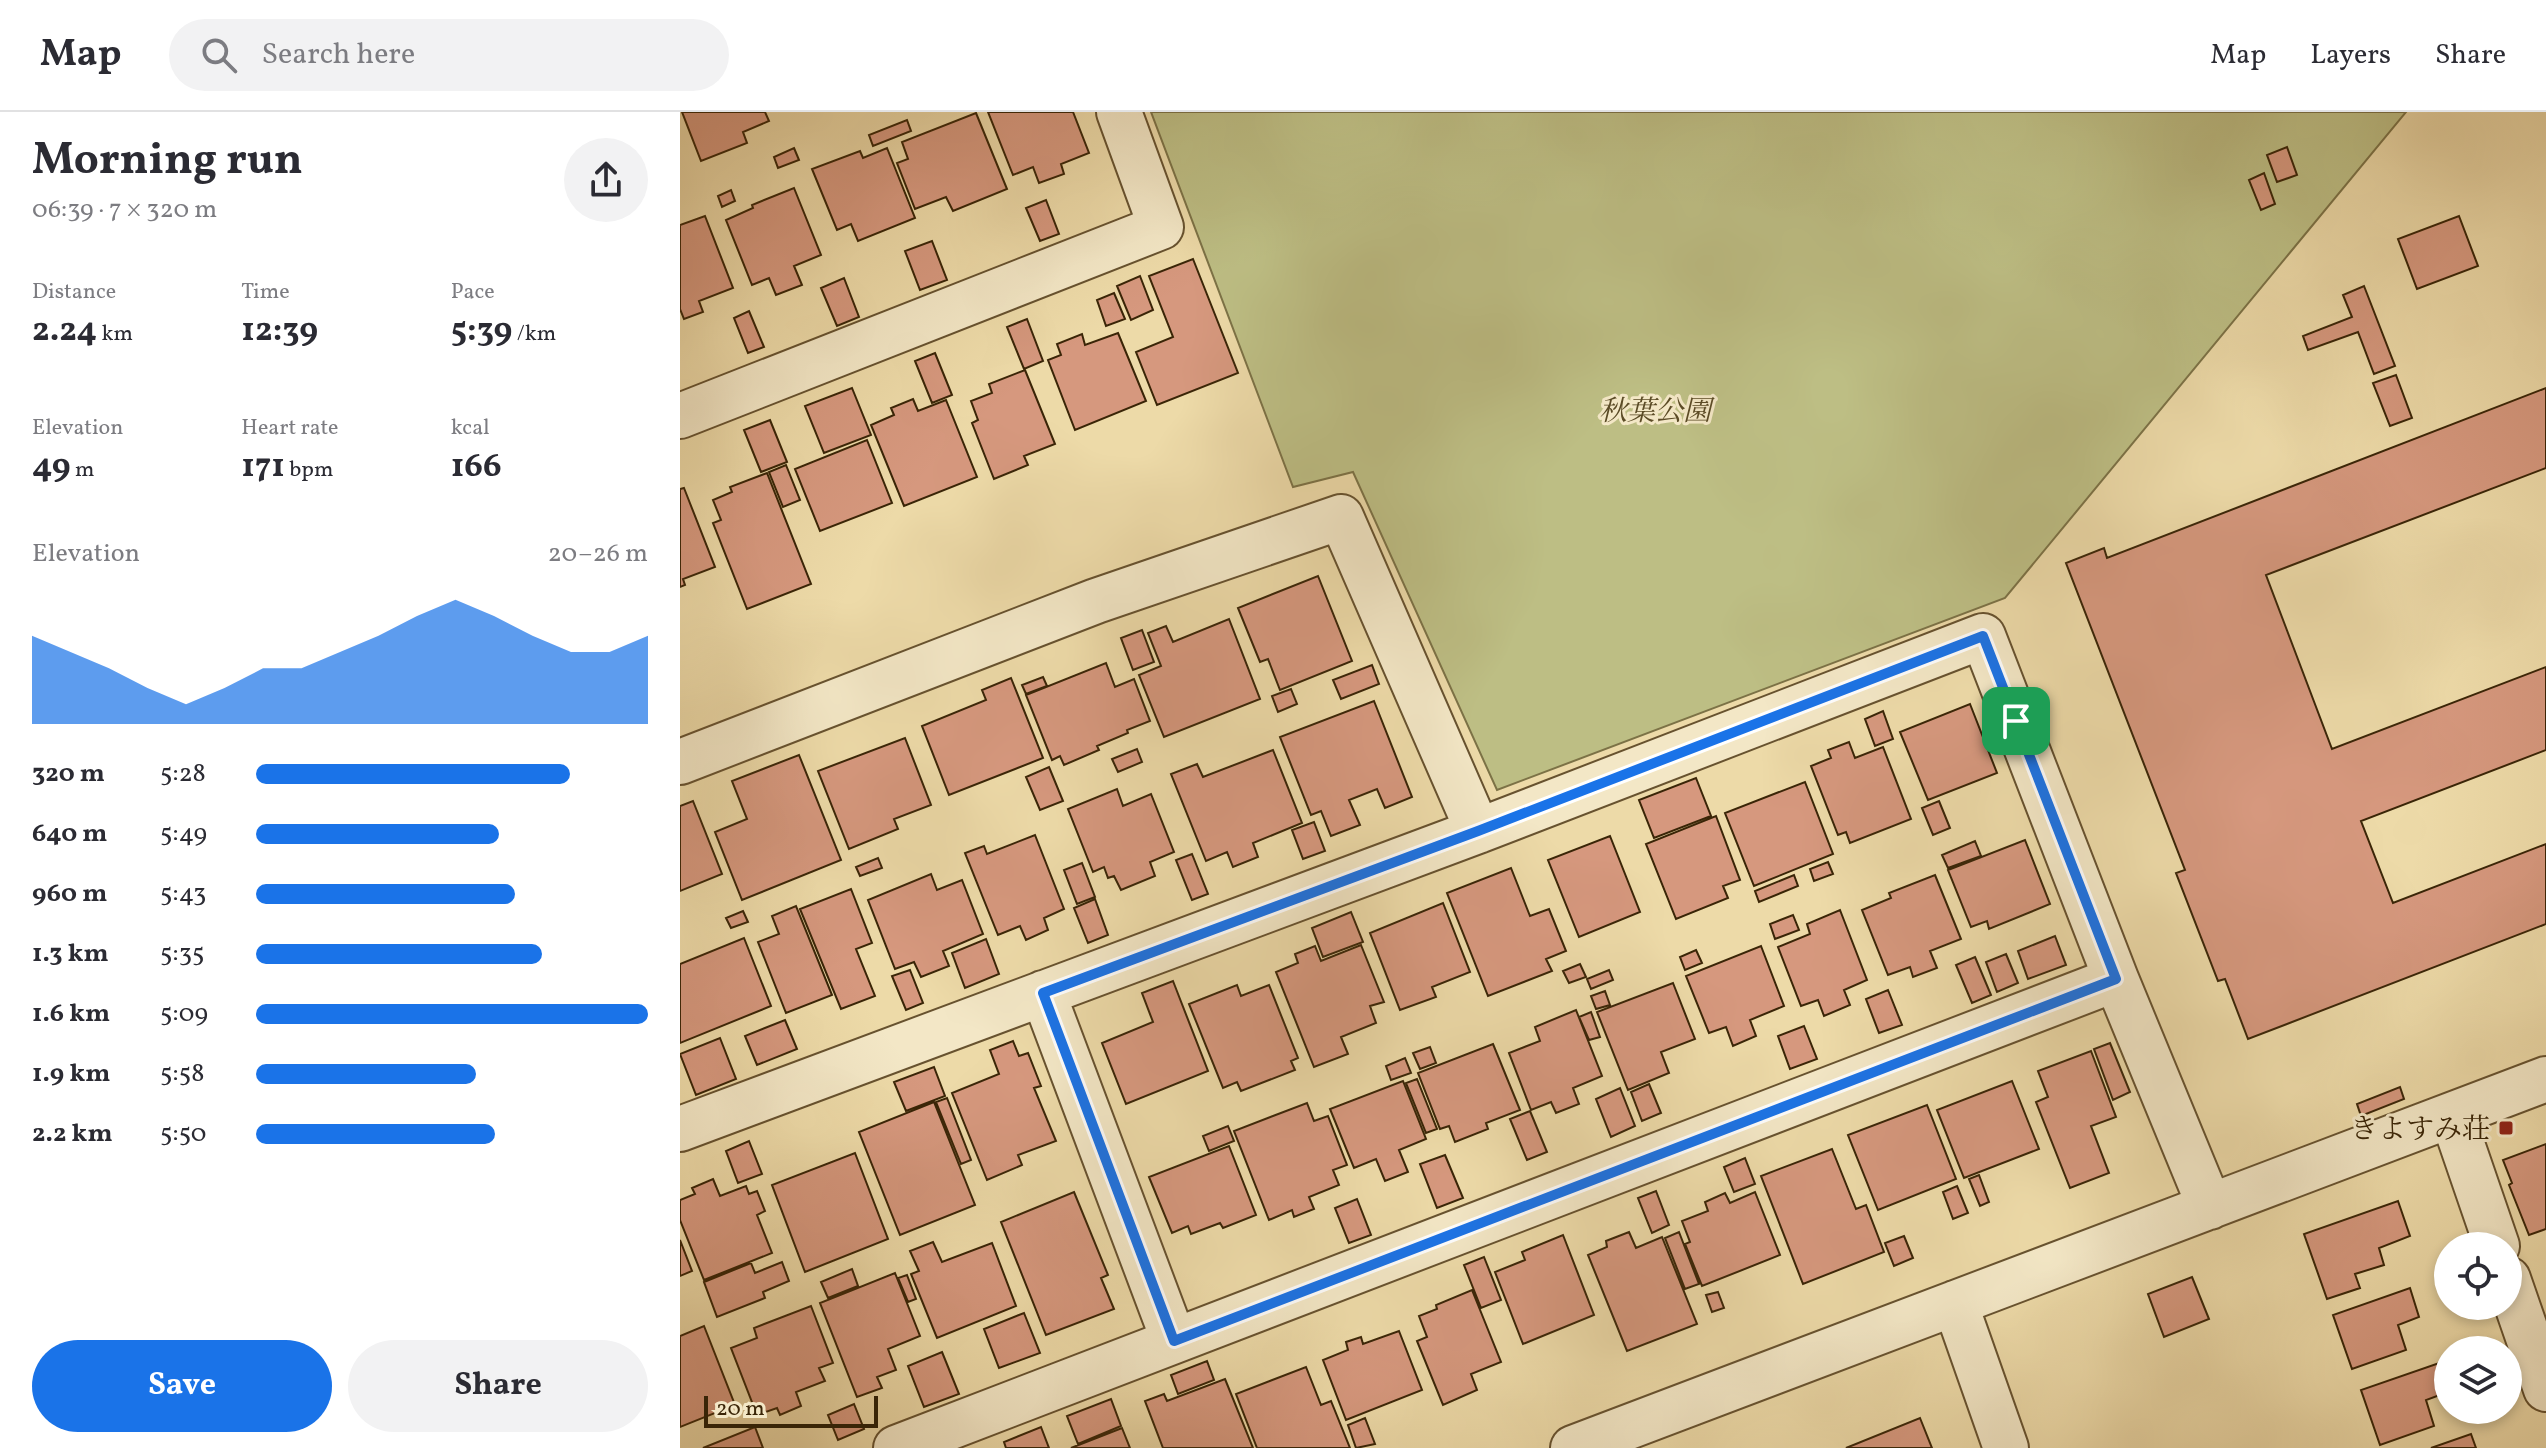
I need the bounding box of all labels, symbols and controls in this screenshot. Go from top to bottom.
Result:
search box [169,19,729,91]
text: Map [40,29,121,82]
icon: search [197,33,241,77]
text: Search here [261,34,415,76]
text: Map [2210,36,2266,75]
text: Layers [2310,36,2391,75]
text: Share [2435,36,2506,75]
text: Morning run [32,131,303,192]
button: share [564,138,648,222]
text: 06:39 · 7 × 320 m [32,192,217,228]
text: Distance [32,277,116,308]
text: Time [241,277,290,308]
text: Pace [451,277,495,308]
text: 2.24 [32,308,97,355]
text: 12:39 [241,308,318,355]
text: 5:39 [451,308,512,355]
text: km [97,319,133,350]
text: /km [512,319,556,350]
park label: 秋葉公園 [1599,393,1715,432]
text: Elevation [32,413,123,444]
text: Heart rate [241,413,338,444]
text: kcal [451,413,490,444]
text: 49 [32,444,71,491]
text: 171 [241,444,285,491]
text: 166 [451,444,502,491]
text: m [71,455,94,486]
text: bpm [285,455,333,486]
text: Elevation [32,536,140,572]
text: 20–26 m [548,536,648,572]
pin [1982,687,2050,755]
icon: arrive [1994,699,2038,743]
text: 320 m [32,756,105,792]
text: 5:28 [160,756,206,792]
text: 640 m [32,816,108,852]
text: 5:49 [160,816,207,852]
text: 960 m [32,876,107,912]
text: 5:43 [160,876,206,912]
text: 1.3 km [32,936,109,972]
text: 5:35 [160,936,205,972]
text: 1.6 km [32,996,110,1032]
text: 5:09 [160,996,208,1032]
text: 1.9 km [32,1056,110,1092]
text: 5:58 [160,1056,204,1092]
place label: きよすみ荘 [2350,1111,2490,1150]
text: 2.2 km [32,1116,113,1152]
text: 5:50 [160,1116,206,1152]
marker: きよすみ荘 [2497,1119,2515,1137]
map controls [2434,1232,2522,1424]
button: locate [2434,1232,2522,1320]
button: layers [2434,1336,2522,1424]
button: Save [32,1340,332,1432]
button: Share [348,1340,648,1432]
scale bar [704,1392,878,1428]
text: 20 m [716,1394,765,1425]

